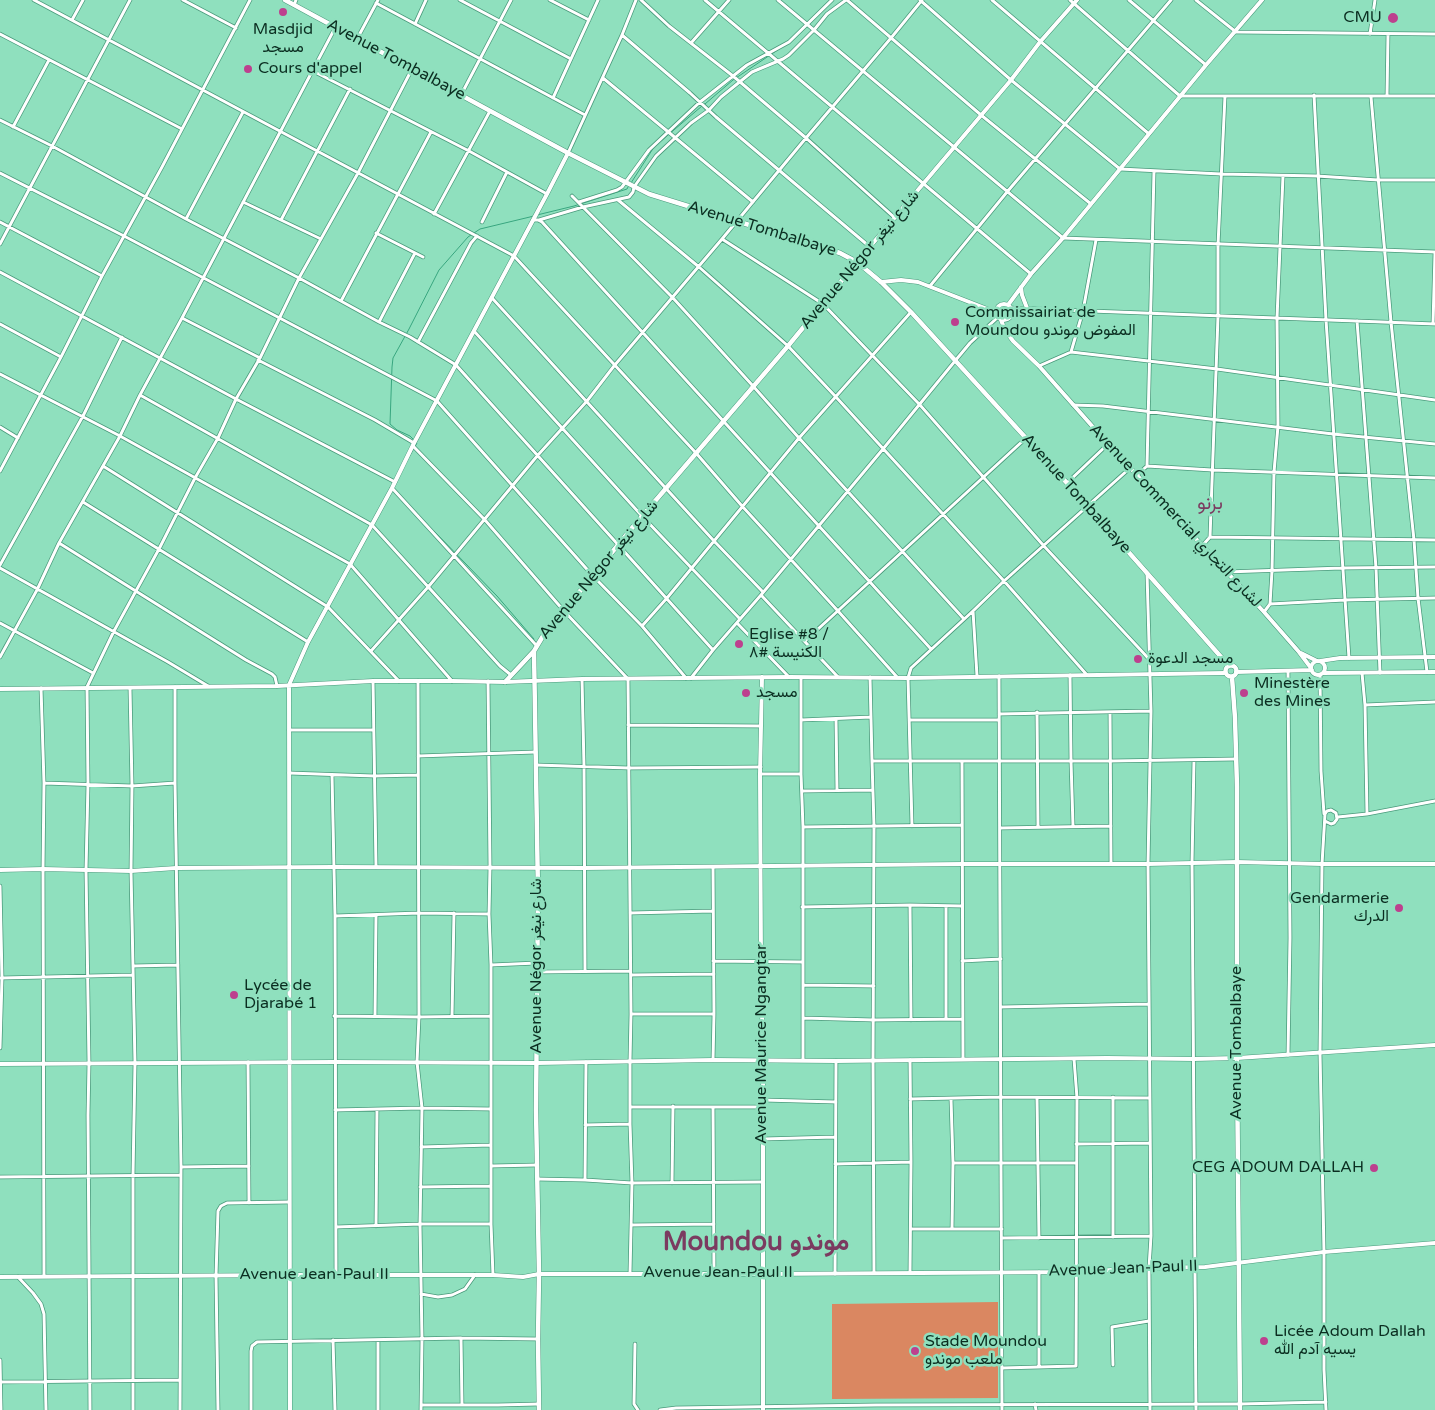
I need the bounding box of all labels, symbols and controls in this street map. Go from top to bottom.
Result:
marker: Masdjid مسجد [277,6,289,18]
place label: CMU [1343,8,1382,28]
marker: CMU [1386,11,1400,25]
street label: Avenue Tombalbaye [323,15,469,105]
place label: Masdjid مسجد [253,20,313,58]
place label: Cours d'appel [258,59,362,79]
marker: Cours d'appel [242,63,254,75]
street label: Avenue Négor شارع نيغر [796,187,924,333]
street label: Avenue Tombalbaye [686,197,838,261]
place label: Commissairiat de Moundou المفوض موندو [965,303,1136,341]
marker: Commissairiat de Moundou المفوض موندو [949,316,961,328]
street label: Avenue Commercial لشارع التجاري [1085,420,1265,612]
street label: Avenue Tombalbaye [1017,430,1135,558]
district label: برنو [1197,493,1223,515]
street label: Avenue Négor شارع نيغر [535,497,663,643]
place label: Eglise #8 / الكنيسة #٨ [749,625,829,663]
marker: Eglise #8 / الكنيسة #٨ [733,638,745,650]
place label: مسجد الدعوة [1148,649,1233,669]
marker: مسجد الدعوة [1132,653,1144,665]
place label: Minestère des Mines [1254,674,1331,712]
place label: مسجد [756,683,797,703]
marker: مسجد [740,687,752,699]
marker: Minestère des Mines [1238,687,1250,699]
street label: Avenue Négor شارع نيغر [527,878,547,1054]
place label: Gendarmerie الدرك [1290,889,1389,927]
marker: Gendarmerie الدرك [1393,902,1405,914]
street label: Avenue Maurice Ngangtar [752,944,772,1144]
street label: Avenue Tombalbaye [1227,966,1247,1120]
place label: Lycée de Djarabé 1 [244,976,317,1014]
marker: Lycée de Djarabé 1 [228,989,240,1001]
place label: CEG ADOUM DALLAH [1192,1158,1364,1178]
marker: CEG ADOUM DALLAH [1368,1162,1380,1174]
district label: Moundou موندو [663,1227,849,1259]
street label: Avenue Jean-Paul II [1048,1257,1198,1281]
street label: Avenue Jean-Paul II [643,1263,793,1283]
street label: Avenue Jean-Paul II [239,1265,389,1285]
place label: Licée Adoum Dallah يسيه آدم الله [1274,1322,1426,1360]
place label: Stade Moundou ملعب موندو [925,1332,1047,1370]
marker: Licée Adoum Dallah يسيه آدم الله [1258,1335,1270,1347]
marker: Stade Moundou ملعب موندو [909,1345,921,1357]

